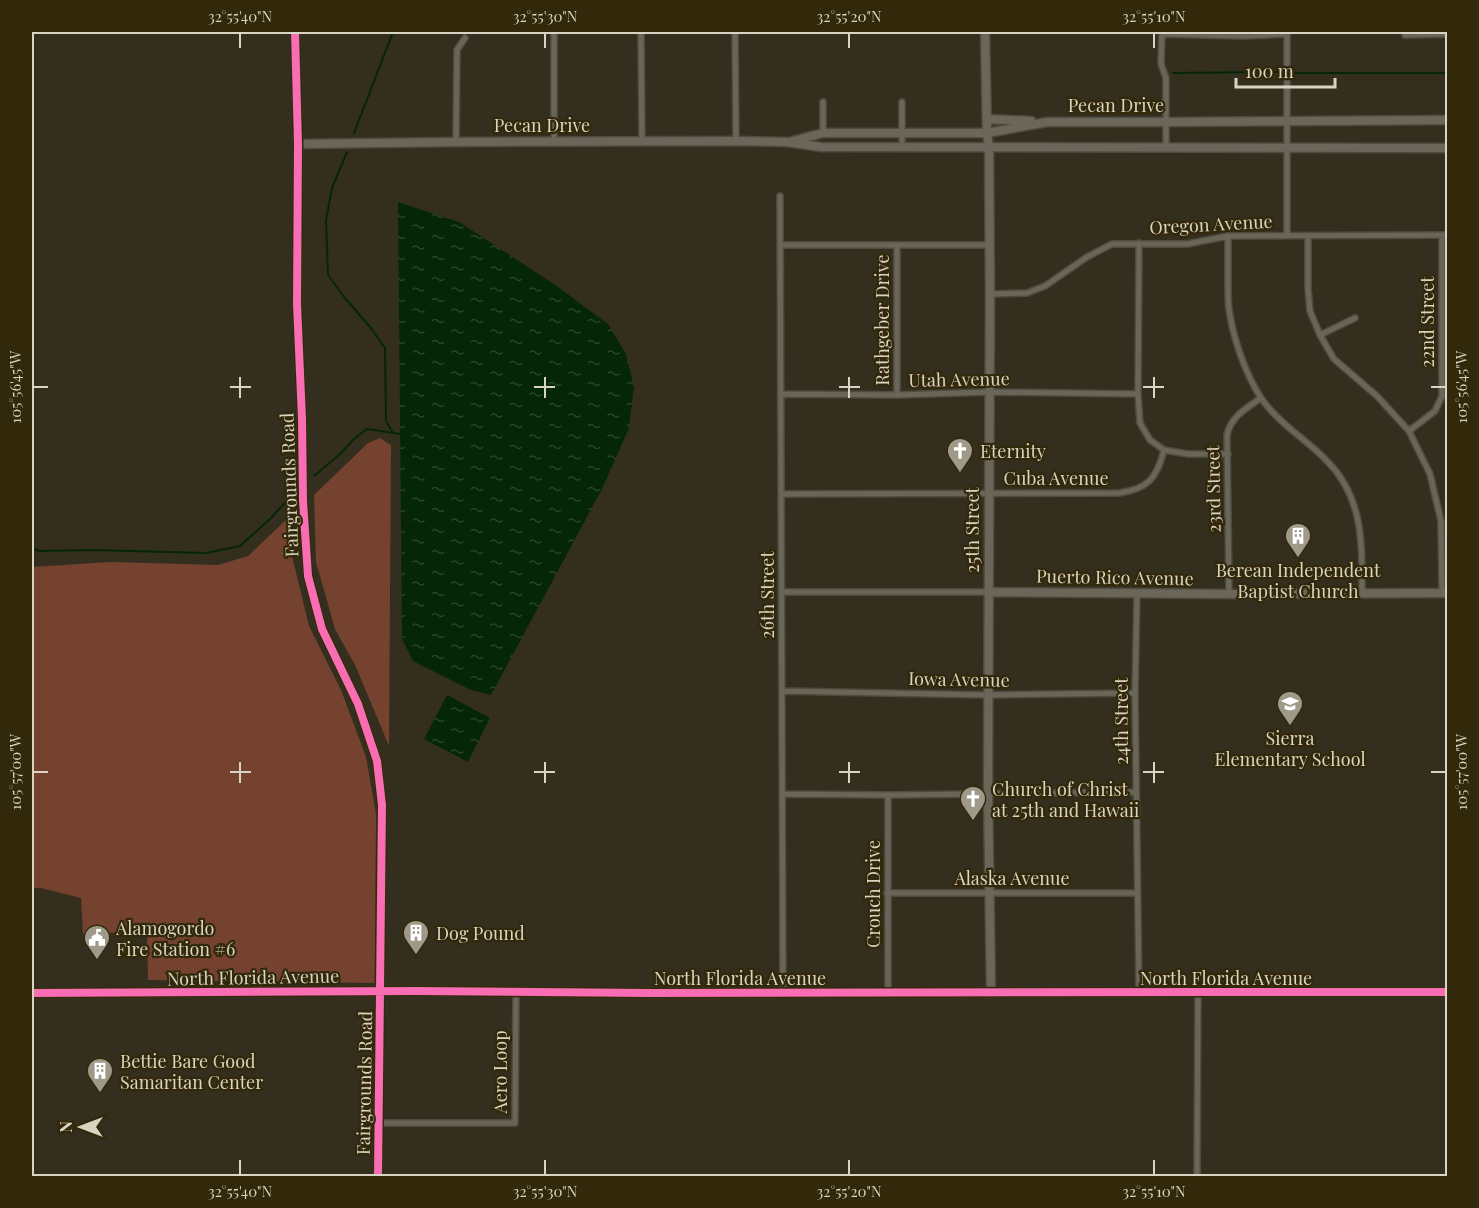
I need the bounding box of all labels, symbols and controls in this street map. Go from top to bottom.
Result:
text: 32°55'40"N [208,6,272,26]
text: 32°55'30"N [513,6,578,26]
text: 32°55'20"N [817,6,882,26]
text: 32°55'10"N [1122,6,1186,26]
scale bar [1236,51,1335,89]
text: 100 m [1245,59,1294,83]
street label: Pecan Drive [1068,93,1164,117]
street label: Pecan Drive [494,113,590,137]
street label: Oregon Avenue [1149,209,1273,239]
street label: Rathgeber Drive [870,254,894,386]
street label: 22nd Street [1415,276,1439,368]
text: 105°56'45"W [5,350,25,423]
text: 105°56'45"W [1451,350,1471,423]
street label: Utah Avenue [908,366,1010,392]
street label: Fairgrounds Road [274,412,304,558]
church icon: Eternity [945,436,975,474]
place label: Eternity [980,439,1046,463]
street label: 23rd Street [1200,444,1226,533]
street label: Cuba Avenue [1004,466,1109,490]
street label: 25th Street [960,486,984,573]
building icon: Berean Independent Baptist Church [1283,521,1313,559]
street label: 26th Street [755,551,779,639]
place label: Berean Independent Baptist Church [1216,558,1381,603]
street label: Puerto Rico Avenue [1036,564,1194,590]
street label: Iowa Avenue [908,666,1010,692]
street label: 24th Street [1109,677,1133,765]
school or university icon: Sierra Elementary School [1275,689,1305,727]
place label: Sierra Elementary School [1214,726,1366,771]
text: 105°57'00"W [5,733,25,810]
text: 105°57'00"W [1451,733,1471,810]
place label: Church of Christ at 25th and Hawaii [992,777,1139,822]
church icon: Church of Christ at 25th and Hawaii [958,784,988,822]
street label: Crouch Drive [861,840,885,948]
street label: Alaska Avenue [953,866,1070,890]
place label: Alamogordo Fire Station #6 [115,916,235,961]
building icon: Dog Pound [401,918,431,956]
place label: Dog Pound [436,921,525,945]
public building icon: Alamogordo Fire Station #6 [82,923,112,961]
street label: North Florida Avenue [167,963,339,991]
street label: North Florida Avenue [654,966,826,990]
street label: North Florida Avenue [1140,966,1312,990]
street label: Fairgrounds Road [351,1010,377,1155]
street label: Aero Loop [488,1030,512,1115]
place label: Bettie Bare Good Samaritan Center [120,1049,263,1094]
building icon: Bettie Bare Good Samaritan Center [85,1056,115,1094]
north arrow [51,1097,111,1157]
text: N [55,1121,76,1133]
text: 32°55'40"N [208,1181,272,1201]
text: 32°55'30"N [513,1181,578,1201]
text: 32°55'20"N [817,1181,882,1201]
text: 32°55'10"N [1122,1181,1186,1201]

